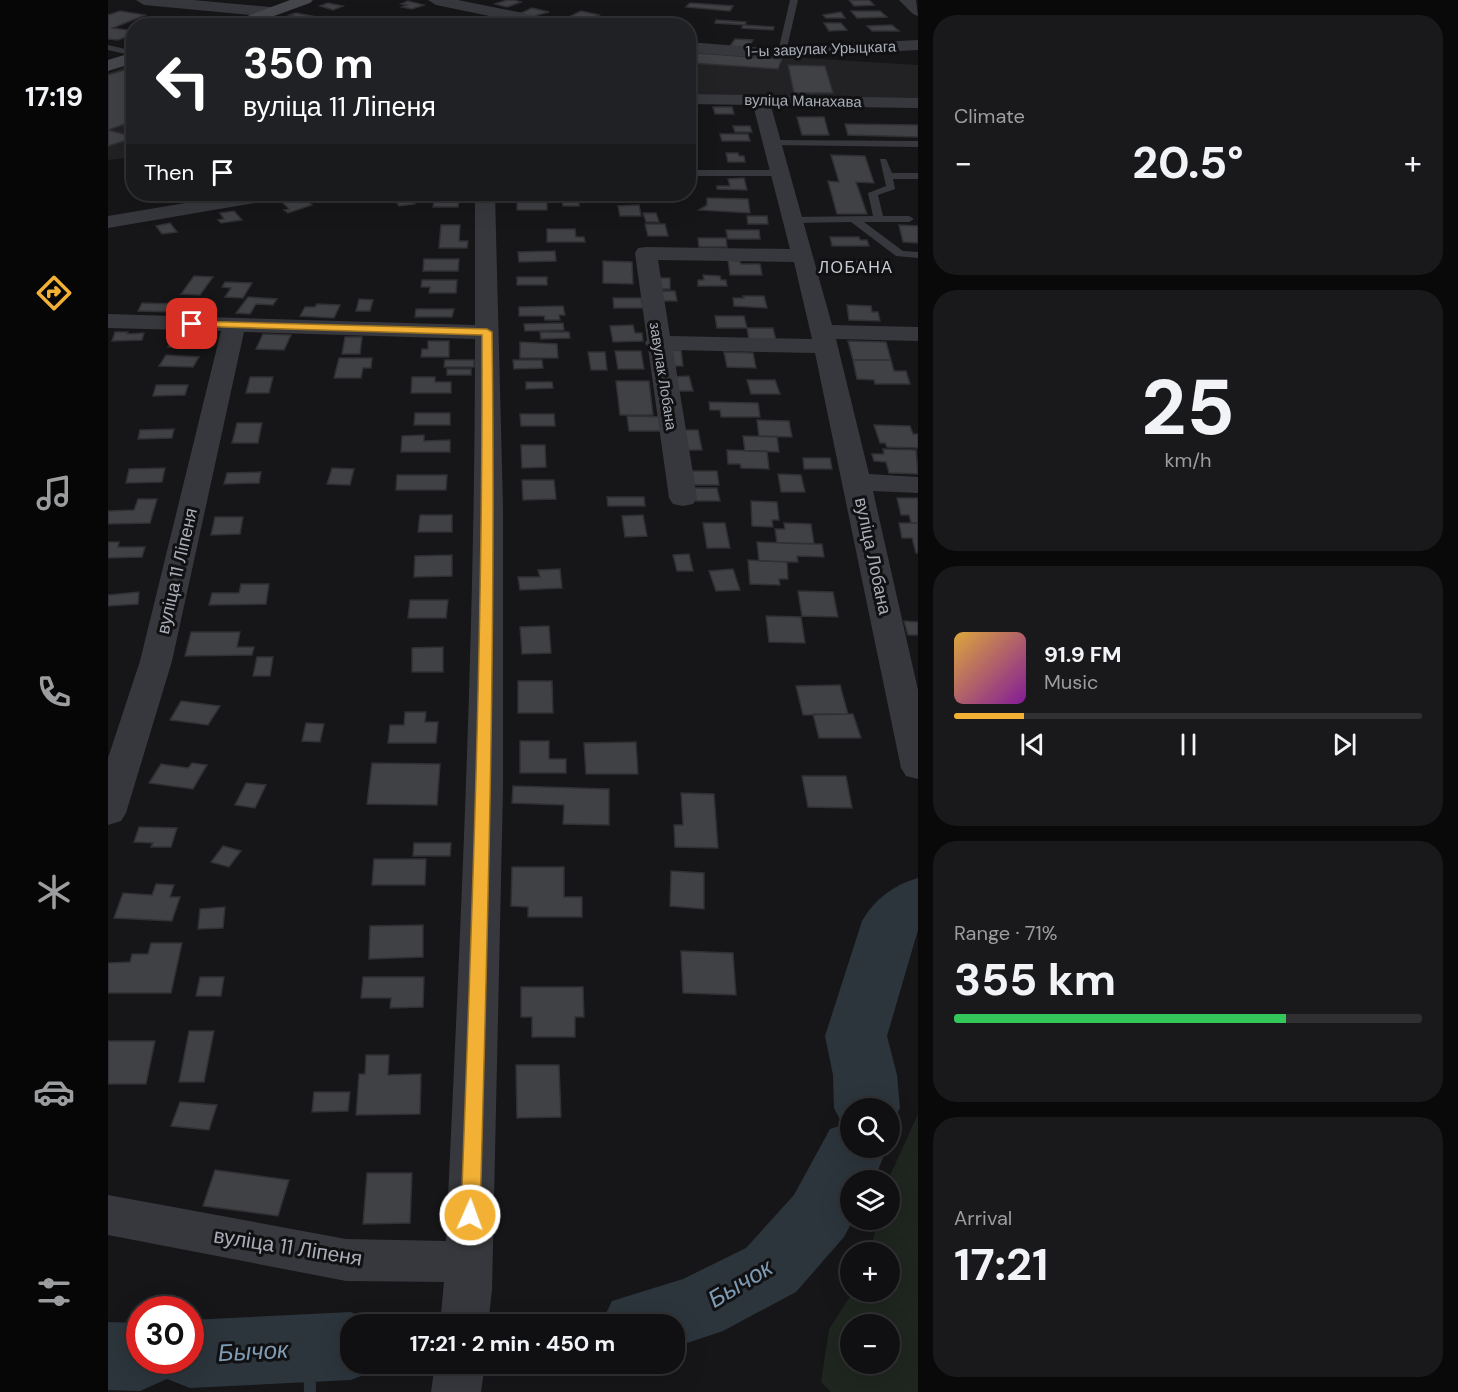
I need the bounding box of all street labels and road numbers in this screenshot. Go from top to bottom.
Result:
street label: 1-ы завулак Урыцкага [745,36,897,62]
street label: вуліца Манахава [744,90,862,112]
street label: завулак Лобана [645,321,682,432]
street label: вуліца Лобана [849,495,897,618]
street label: вуліца 11 Ліпеня [151,506,203,636]
street label: вуліца 11 Ліпеня [212,1221,364,1273]

